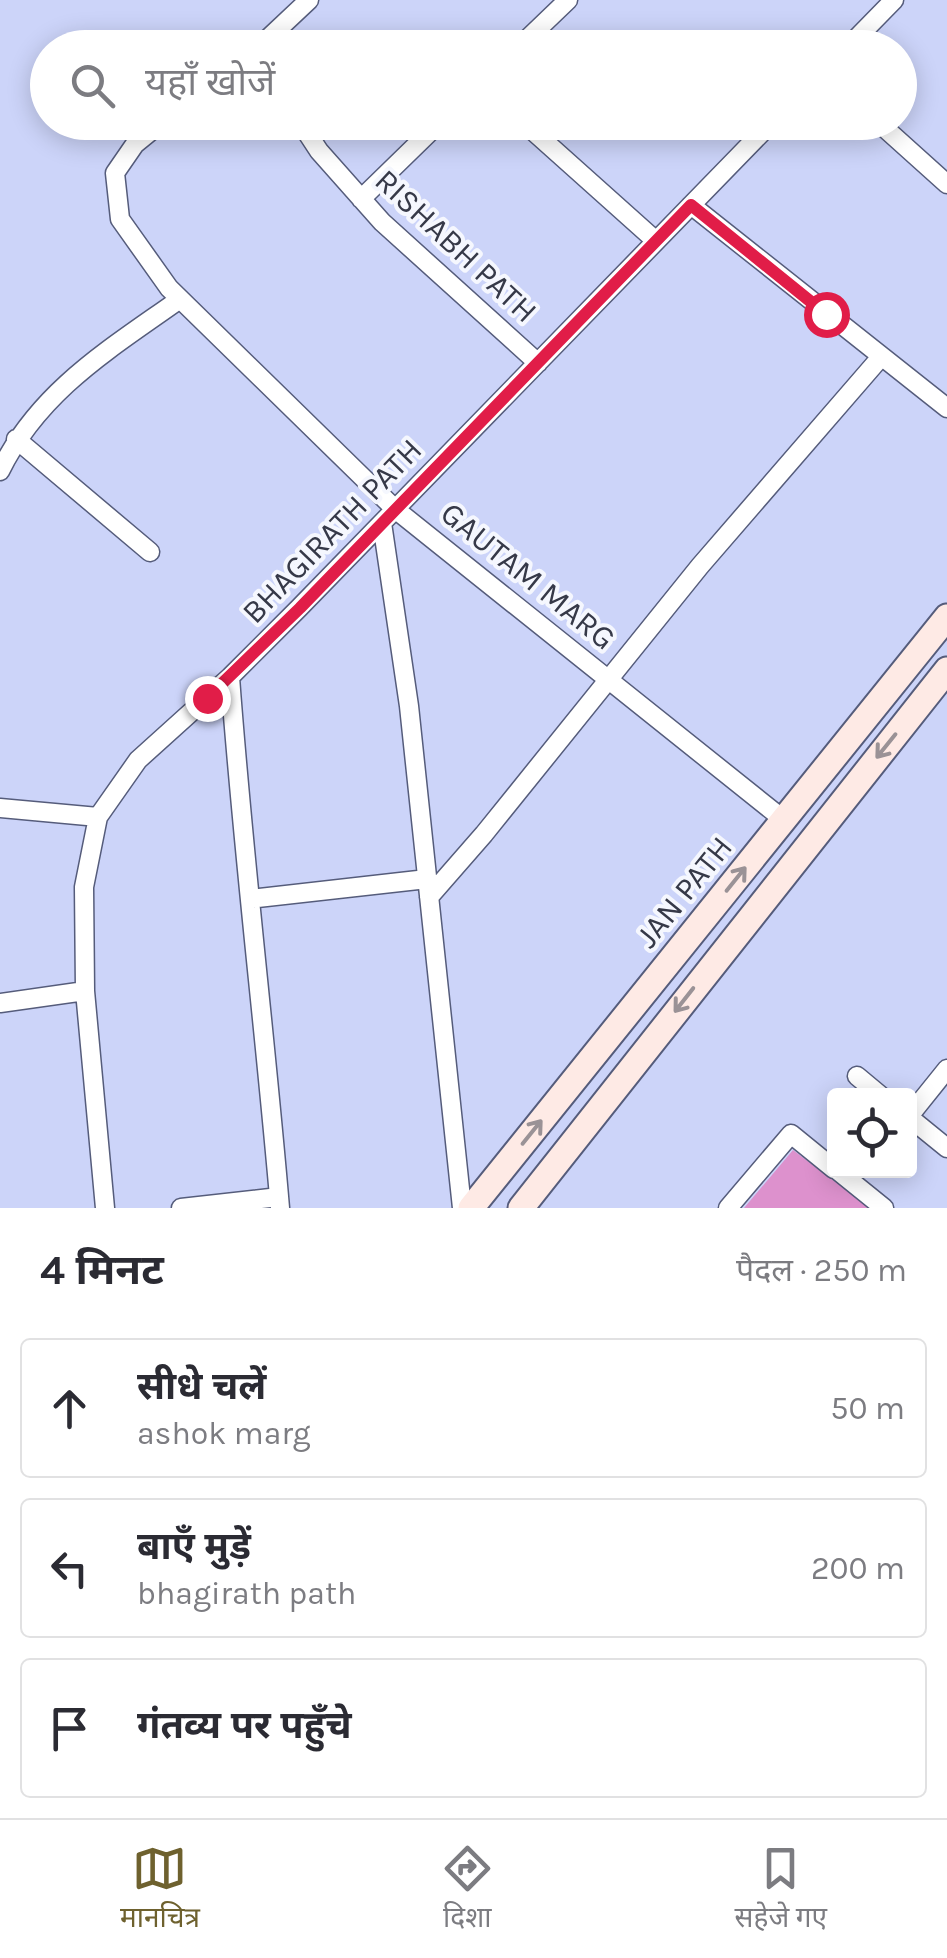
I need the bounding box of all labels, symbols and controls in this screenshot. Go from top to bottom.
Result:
search box [30,30,917,140]
icon: search [65,58,120,113]
text: यहाँ खोजें [145,60,275,105]
street label: RISHABH PATH [367,162,545,330]
route start [804,292,850,338]
street label: BHAGIRATH PATH [235,431,429,631]
street label: GAUTAM MARG [433,494,623,658]
route end [185,676,231,722]
one-way arrow [876,732,897,759]
street label: JAN PATH [628,829,740,955]
one-way arrow [725,866,746,893]
one-way arrow [673,987,695,1013]
map controls [827,1088,917,1178]
button: locate [827,1088,917,1178]
one-way arrow [521,1119,542,1146]
text: 4 मिनट [40,1245,164,1295]
text: पैदल · 250 m [736,1252,907,1289]
text: सीधे चलें [137,1364,266,1409]
icon: ahead [42,1381,97,1436]
text: 50 m [830,1390,905,1427]
text: ashok marg [137,1415,311,1452]
text: बाएँ मुड़ें [137,1524,251,1569]
icon: left [42,1541,97,1596]
text: 200 m [811,1550,905,1587]
text: bhagirath path [137,1575,356,1612]
icon: arrive [42,1701,97,1756]
text: गंतव्य पर पहुँचे [137,1703,352,1748]
tab: मानचित्र [120,1841,200,1938]
tab: दिशा [440,1841,495,1938]
tab: सहेजे गए [735,1841,827,1938]

